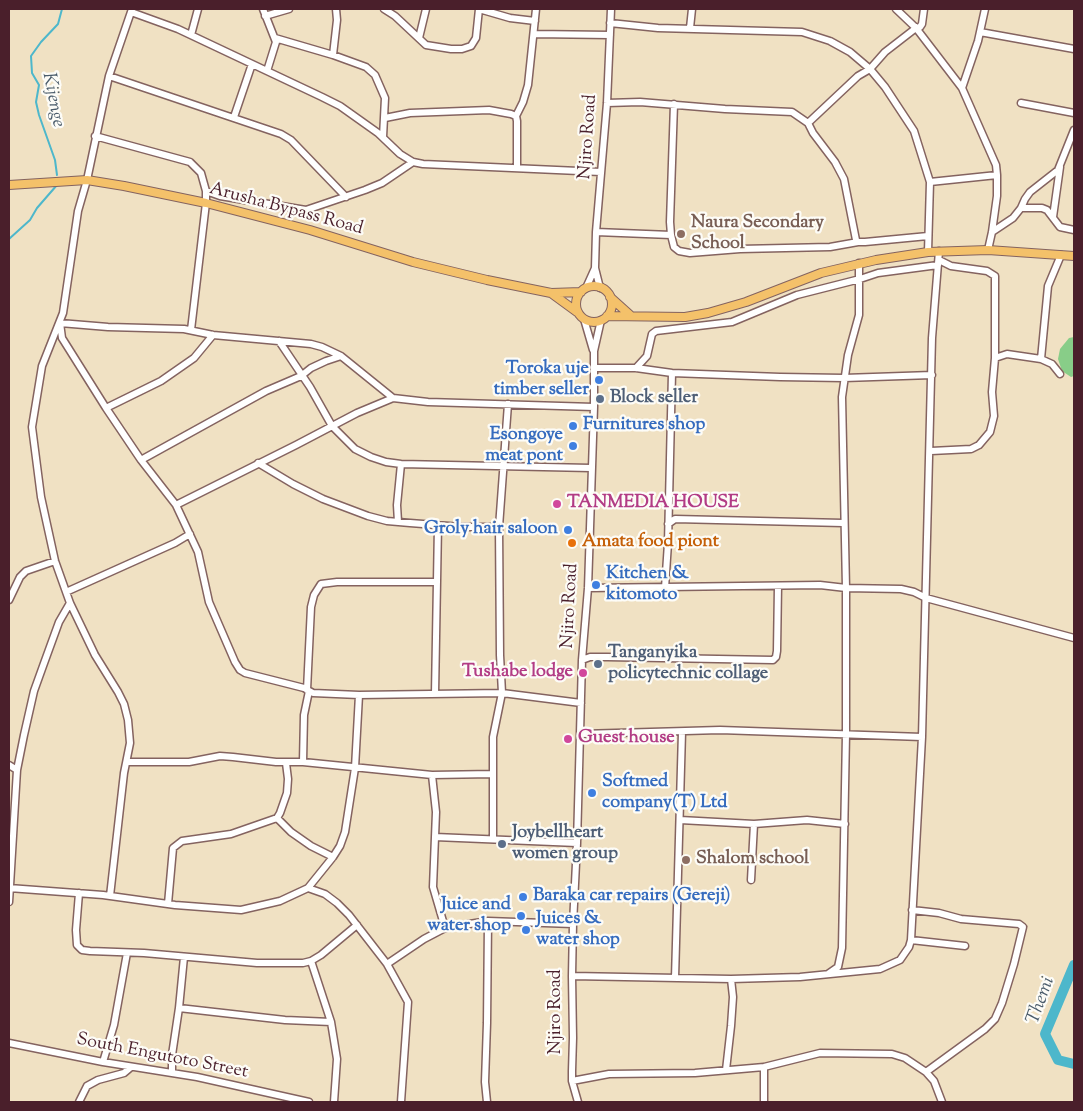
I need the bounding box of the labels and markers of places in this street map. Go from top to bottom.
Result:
place label: Naura Secondary School [691,213,824,255]
marker: Naura Secondary School [675,228,687,240]
place label: Toroka uje timber seller [494,359,589,402]
marker: Toroka uje timber seller [593,374,605,386]
place label: Block seller [610,388,698,410]
marker: Block seller [594,393,606,405]
place label: Furnitures shop [583,415,705,437]
marker: Furnitures shop [567,420,579,432]
place label: Esongoye meat pont [485,425,563,468]
marker: Esongoye meat pont [567,440,579,452]
place label: TANMEDIA HOUSE [567,493,739,515]
marker: TANMEDIA HOUSE [551,498,563,510]
place label: Groly hair saloon [424,519,558,541]
marker: Groly hair saloon [562,524,574,536]
place label: Amata food piont [582,532,719,554]
marker: Amata food piont [566,537,578,549]
place label: Kitchen & kitomoto [606,564,689,606]
marker: Kitchen & kitomoto [590,579,602,591]
place label: Tanganyika policytechnic collage [608,643,768,686]
marker: Tanganyika policytechnic collage [592,658,604,670]
place label: Tushabe lodge [462,662,573,684]
marker: Tushabe lodge [577,667,589,679]
place label: Guest house [578,728,675,750]
marker: Guest house [562,733,574,745]
place label: Softmed company(T) Ltd [602,772,727,814]
marker: Softmed company(T) Ltd [586,787,598,799]
place label: Joybellheart women group [512,823,618,866]
marker: Joybellheart women group [496,838,508,850]
place label: Shalom school [696,849,809,871]
marker: Shalom school [680,854,692,866]
place label: Baraka car repairs (Gereji) [533,886,730,908]
marker: Baraka car repairs (Gereji) [517,891,529,903]
place label: Juice and water shop [427,895,511,938]
place label: Juices & water shop [536,909,620,952]
marker: Juice and water shop [515,910,527,922]
marker: Juices & water shop [520,924,532,936]

